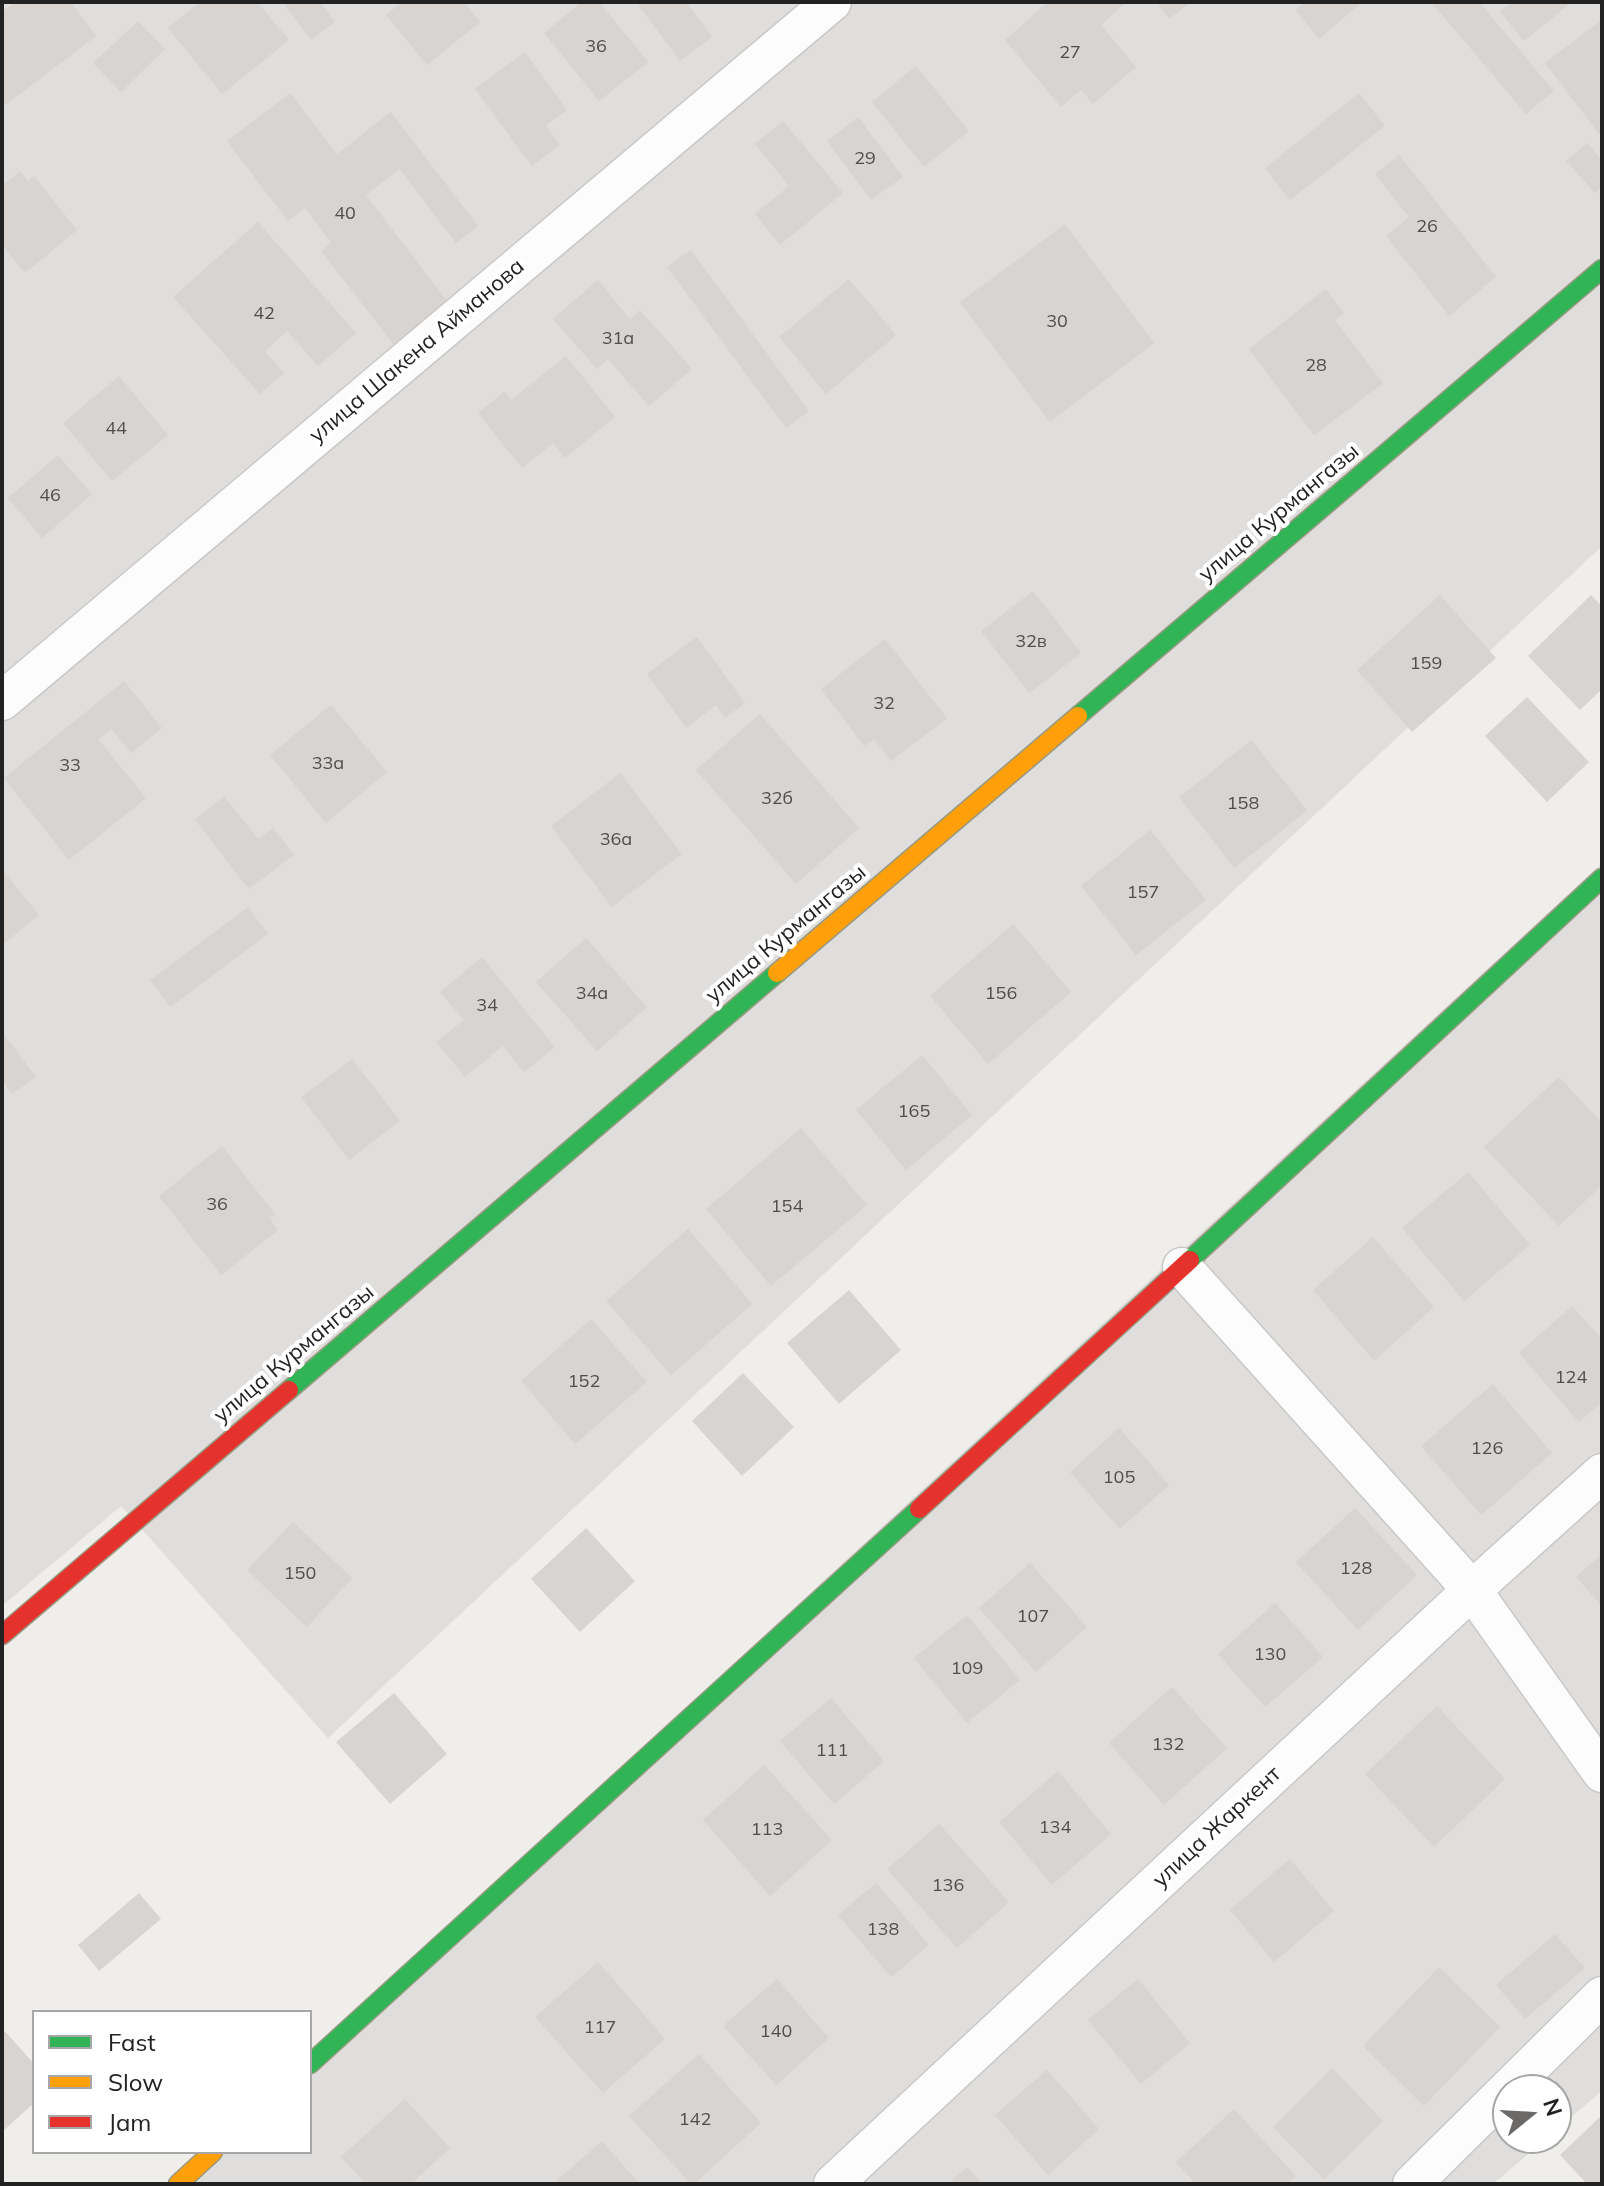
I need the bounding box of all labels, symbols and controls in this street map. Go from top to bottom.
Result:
house number: 36 [585,36,607,58]
house number: 27 [1059,42,1081,64]
house number: 29 [854,148,876,170]
house number: 40 [334,203,356,225]
house number: 26 [1416,216,1438,238]
street label: улица Шакена Айманова [304,253,530,449]
house number: 42 [253,303,275,325]
house number: 30 [1046,311,1068,333]
house number: 31а [602,328,634,350]
house number: 28 [1305,355,1327,377]
house number: 44 [105,418,127,440]
street label: улица Курмангазы [1193,438,1365,588]
house number: 46 [39,485,61,507]
house number: 32в [1015,631,1047,653]
house number: 159 [1410,653,1442,675]
house number: 32 [873,693,895,715]
house number: 33а [312,753,344,775]
house number: 33 [59,755,81,777]
house number: 32б [761,788,793,810]
house number: 158 [1227,793,1259,815]
house number: 36а [600,829,632,851]
street label: улица Курмангазы [700,859,872,1009]
house number: 157 [1127,882,1159,904]
house number: 34а [576,983,608,1005]
house number: 156 [985,983,1017,1005]
house number: 34 [476,995,498,1017]
house number: 165 [898,1101,930,1123]
house number: 36 [206,1194,228,1216]
house number: 154 [771,1196,803,1218]
street label: улица Курмангазы [208,1279,380,1429]
house number: 124 [1555,1367,1587,1389]
house number: 152 [568,1371,600,1393]
house number: 126 [1471,1438,1503,1460]
house number: 105 [1103,1467,1135,1489]
house number: 128 [1340,1558,1372,1580]
house number: 150 [284,1563,316,1585]
house number: 107 [1017,1606,1049,1628]
house number: 130 [1254,1644,1286,1666]
house number: 109 [951,1658,983,1680]
house number: 132 [1152,1734,1184,1756]
house number: 111 [816,1740,848,1762]
street label: улица Жаркент [1147,1761,1287,1893]
house number: 134 [1039,1817,1071,1839]
house number: 113 [751,1819,783,1841]
house number: 136 [932,1875,964,1897]
house number: 138 [867,1919,899,1941]
legend [32,2010,312,2154]
house number: 117 [584,2017,616,2039]
house number: 140 [760,2021,792,2043]
text: Fast [108,2027,156,2057]
text: Slow [108,2067,163,2097]
north arrow [1492,2074,1572,2154]
text: N [1537,2095,1569,2119]
text: Jam [108,2107,151,2137]
house number: 142 [679,2109,711,2131]

